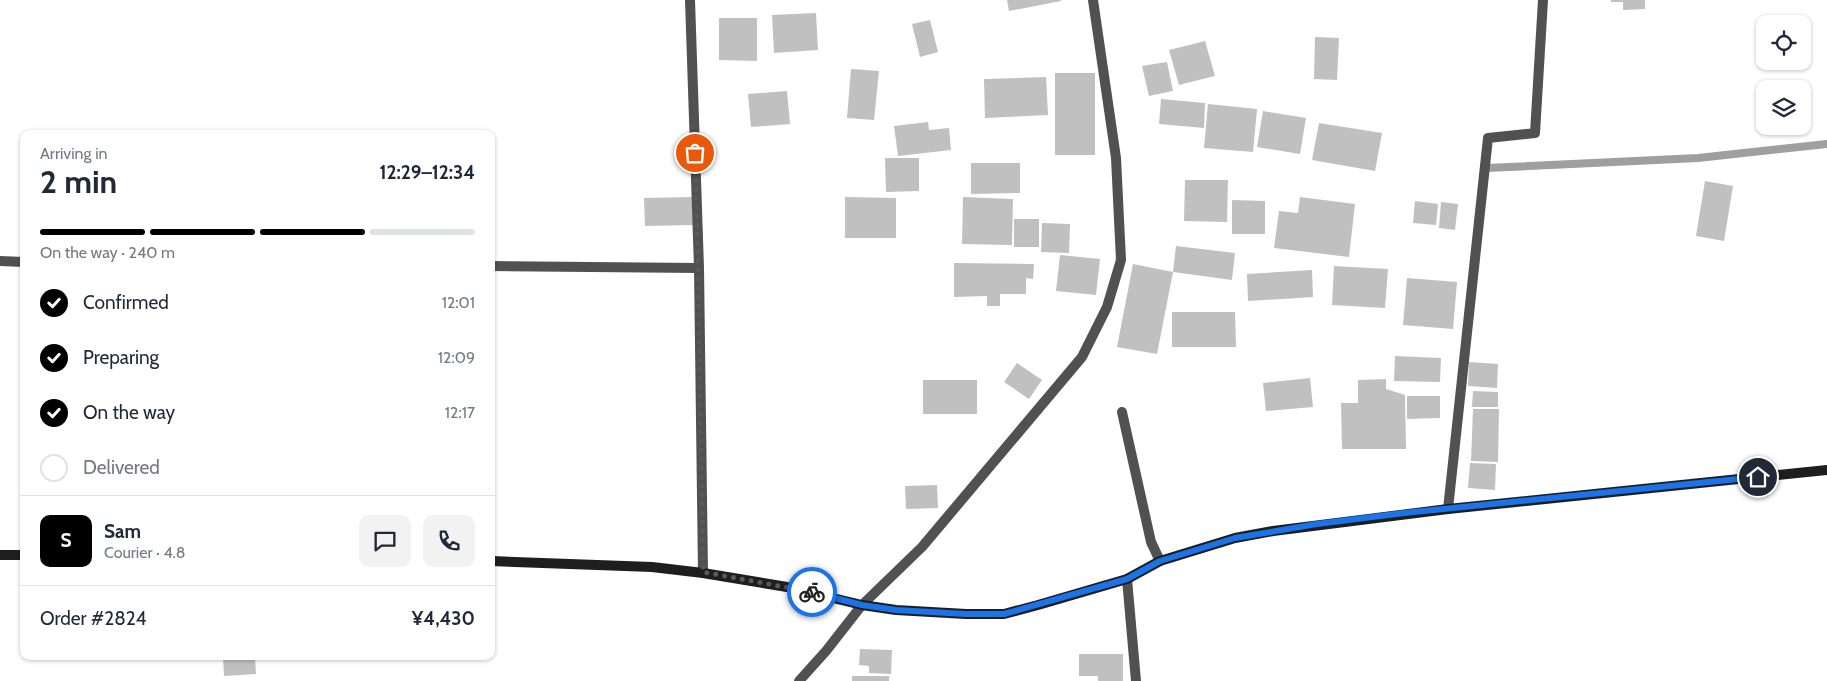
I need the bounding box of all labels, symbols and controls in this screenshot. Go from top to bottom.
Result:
map controls [1756,15,1811,135]
button: locate [1756,15,1811,70]
button: layers [1756,80,1811,135]
pin [674,132,716,174]
icon: bag [681,139,709,167]
text: Arriving in [40,144,107,163]
text: 12:29–12:34 [379,161,475,184]
text: 2 min [40,162,117,201]
text: On the way · 240 m [40,243,175,262]
icon: check [40,289,68,317]
text: Confirmed [83,291,169,314]
text: 12:01 [442,293,475,312]
icon: check [40,344,68,372]
text: Preparing [83,346,159,369]
text: 12:09 [438,348,475,367]
icon: check [40,399,68,427]
text: On the way [83,401,175,424]
text: 12:17 [445,403,475,422]
text: Delivered [83,456,160,479]
pin [1737,456,1779,498]
icon: home [1744,463,1772,491]
button: chat [359,515,411,567]
button: phone [423,515,475,567]
text: Sam [104,520,141,543]
text: S [60,529,72,552]
text: Courier · 4.8 [104,543,186,562]
courier [787,567,837,617]
icon: bike [798,578,826,606]
text: Order #2824 [40,607,147,630]
text: ¥4,430 [412,607,475,630]

